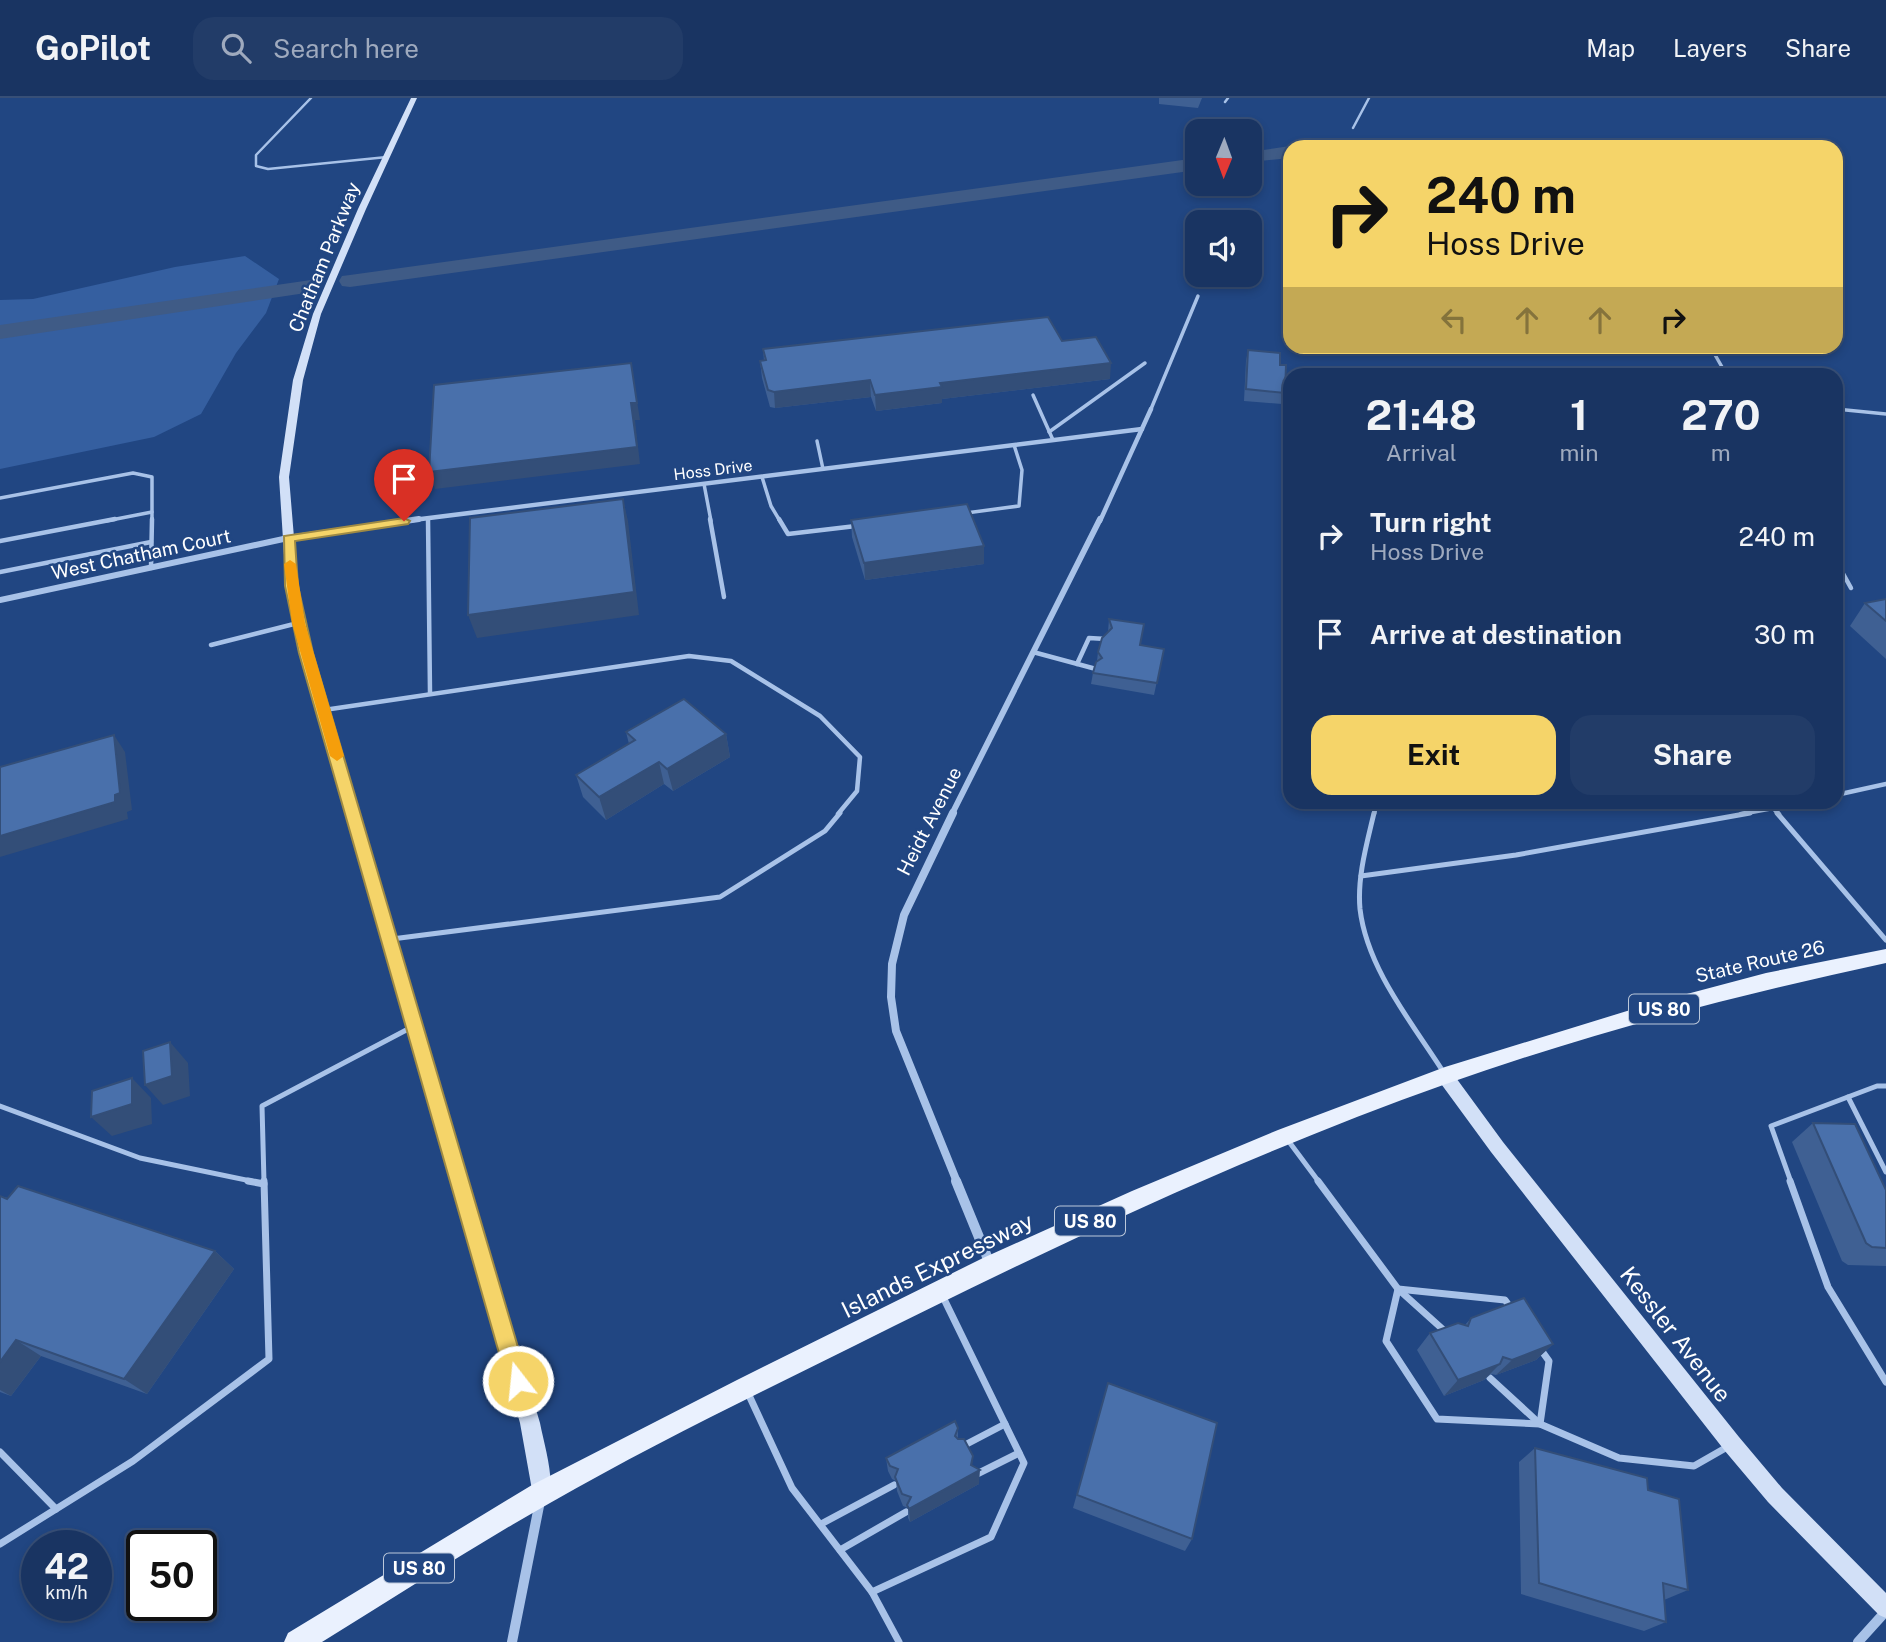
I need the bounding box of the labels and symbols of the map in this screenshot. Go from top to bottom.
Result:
north arrow [1185,119,1262,196]
street label: Chatham Parkway [284,179,364,335]
pin [374,449,434,521]
street label: Hoss Drive [672,456,754,484]
street label: West Chatham Court [49,524,233,584]
street label: Heidt Avenue [892,763,966,879]
street label: State Route 26 [1693,935,1827,987]
road number: US 80 [1629,994,1699,1024]
road number: US 80 [1055,1206,1125,1236]
street label: Islands Expressway [837,1207,1037,1323]
street label: Kessler Avenue [1615,1261,1737,1407]
position arrow [481,1344,555,1418]
speed limit sign: 50 [126,1530,217,1621]
road number: US 80 [384,1554,454,1582]

